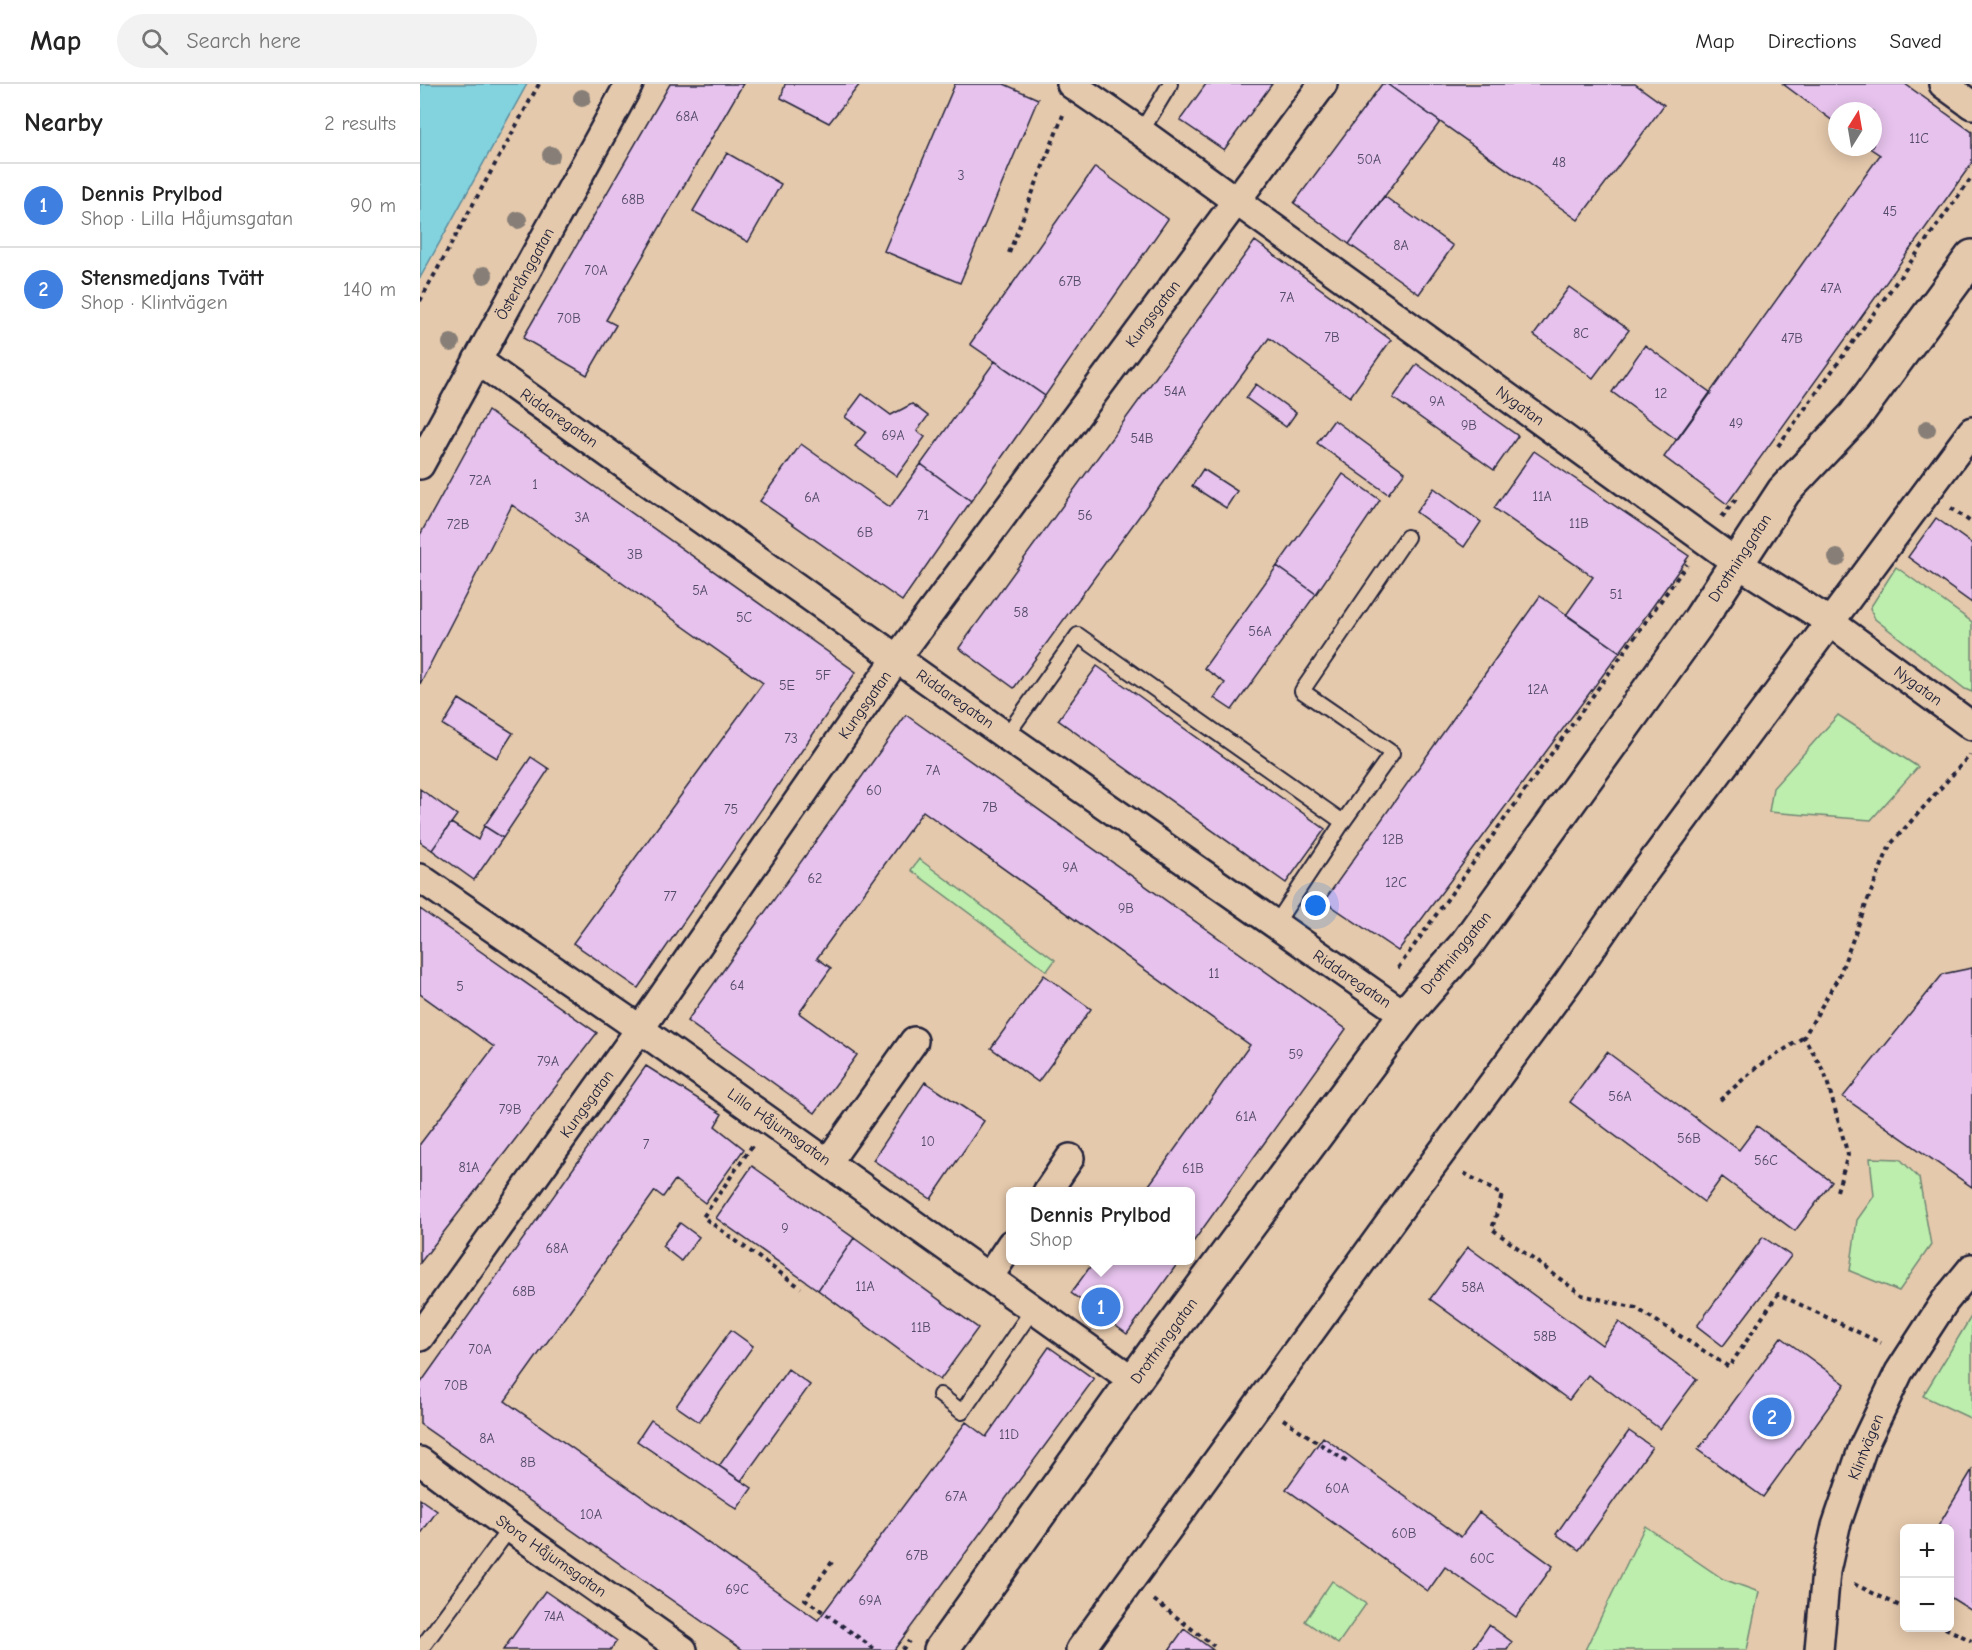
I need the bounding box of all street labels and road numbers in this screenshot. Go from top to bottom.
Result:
street label: Österlånggatan [492,225,558,323]
street label: Kungsgatan [1122,277,1184,351]
street label: Nygatan [1492,382,1548,430]
street label: Riddaregatan [517,385,601,451]
street label: Drottninggatan [1705,511,1775,605]
street label: Nygatan [1890,662,1946,710]
street label: Riddaregatan [913,666,997,732]
street label: Kungsgatan [835,667,895,743]
street label: Drottninggatan [1417,908,1495,998]
street label: Riddaregatan [1309,946,1395,1012]
street label: Kungsgatan [556,1067,618,1141]
street label: Lilla Håjumsgatan [724,1085,834,1169]
street label: Drottninggatan [1127,1295,1201,1387]
street label: Klintvägen [1845,1411,1887,1483]
street label: Stora Håjumsgatan [492,1511,610,1601]

